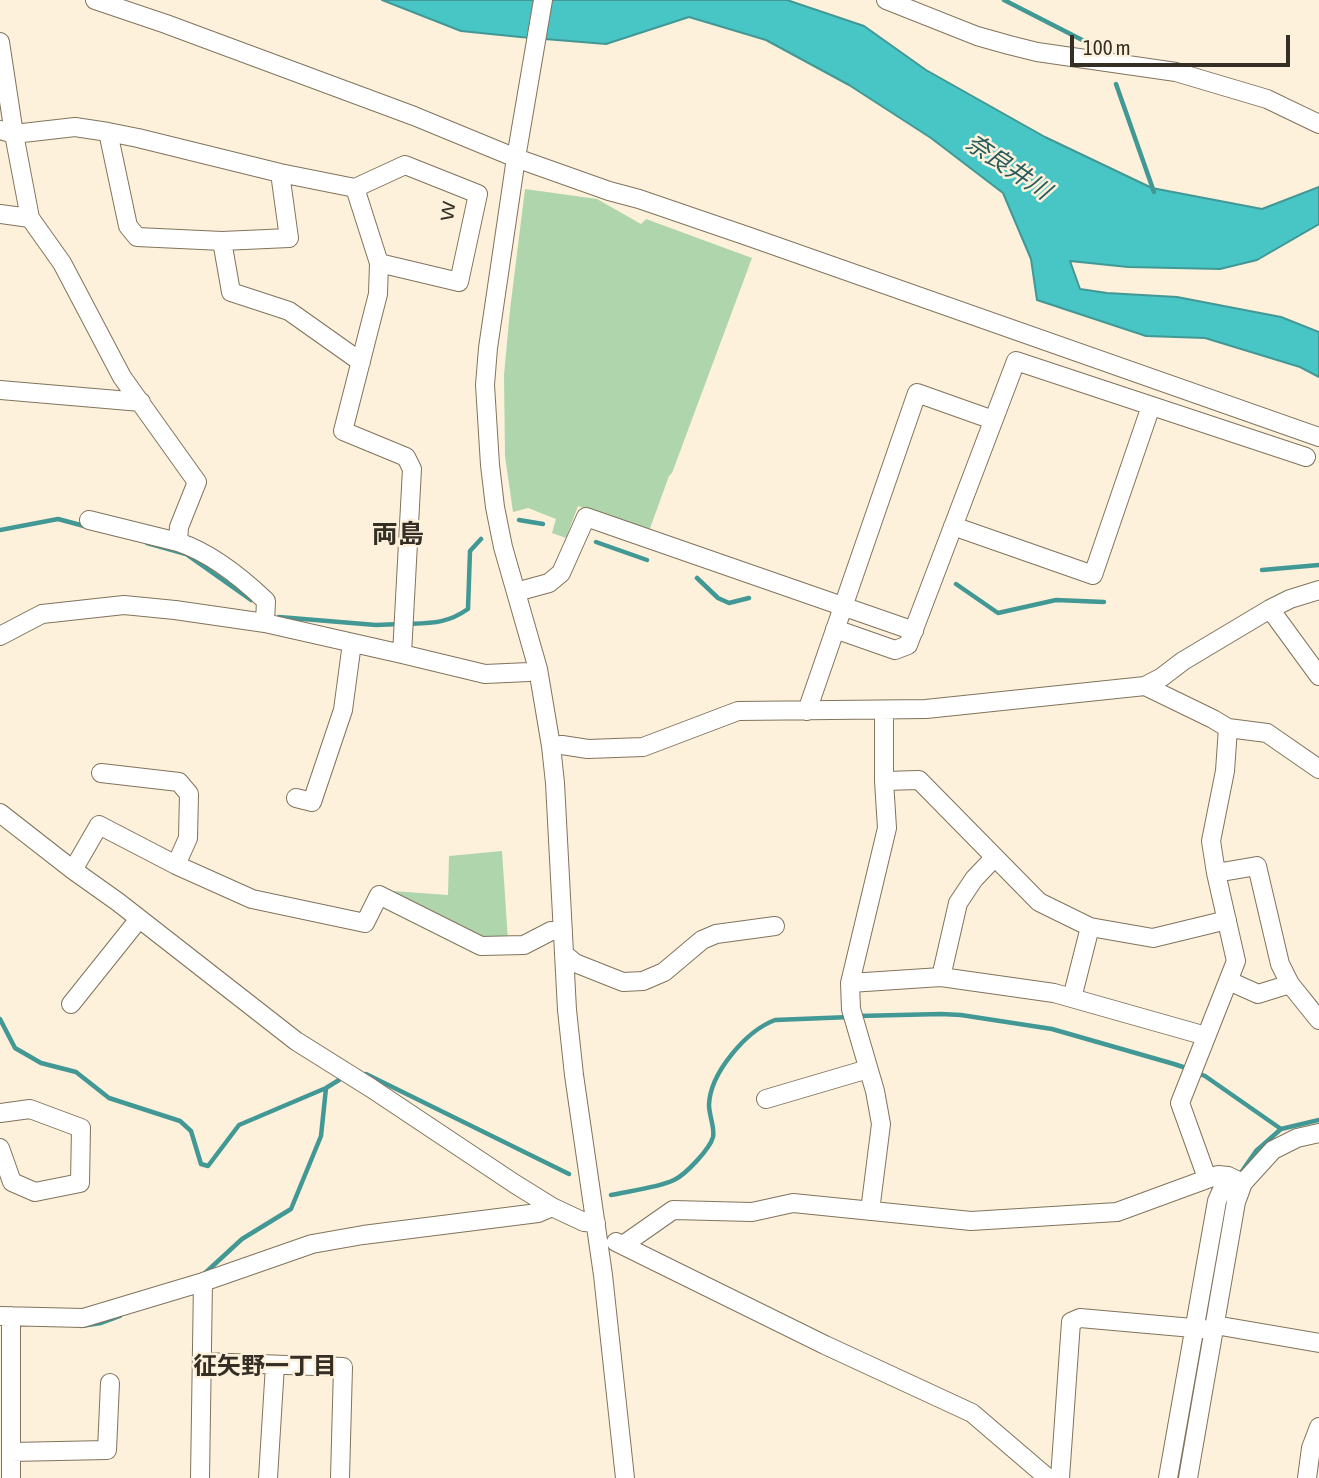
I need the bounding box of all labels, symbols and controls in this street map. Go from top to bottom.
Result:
scale bar [1074,21,1294,65]
text: 100 m [1083,35,1131,59]
water label: 奈良井川 [960,128,1056,206]
street label: ｗ [432,198,462,224]
district label: 両島 [372,519,424,551]
district label: 征矢野一丁目 [193,1352,337,1380]

